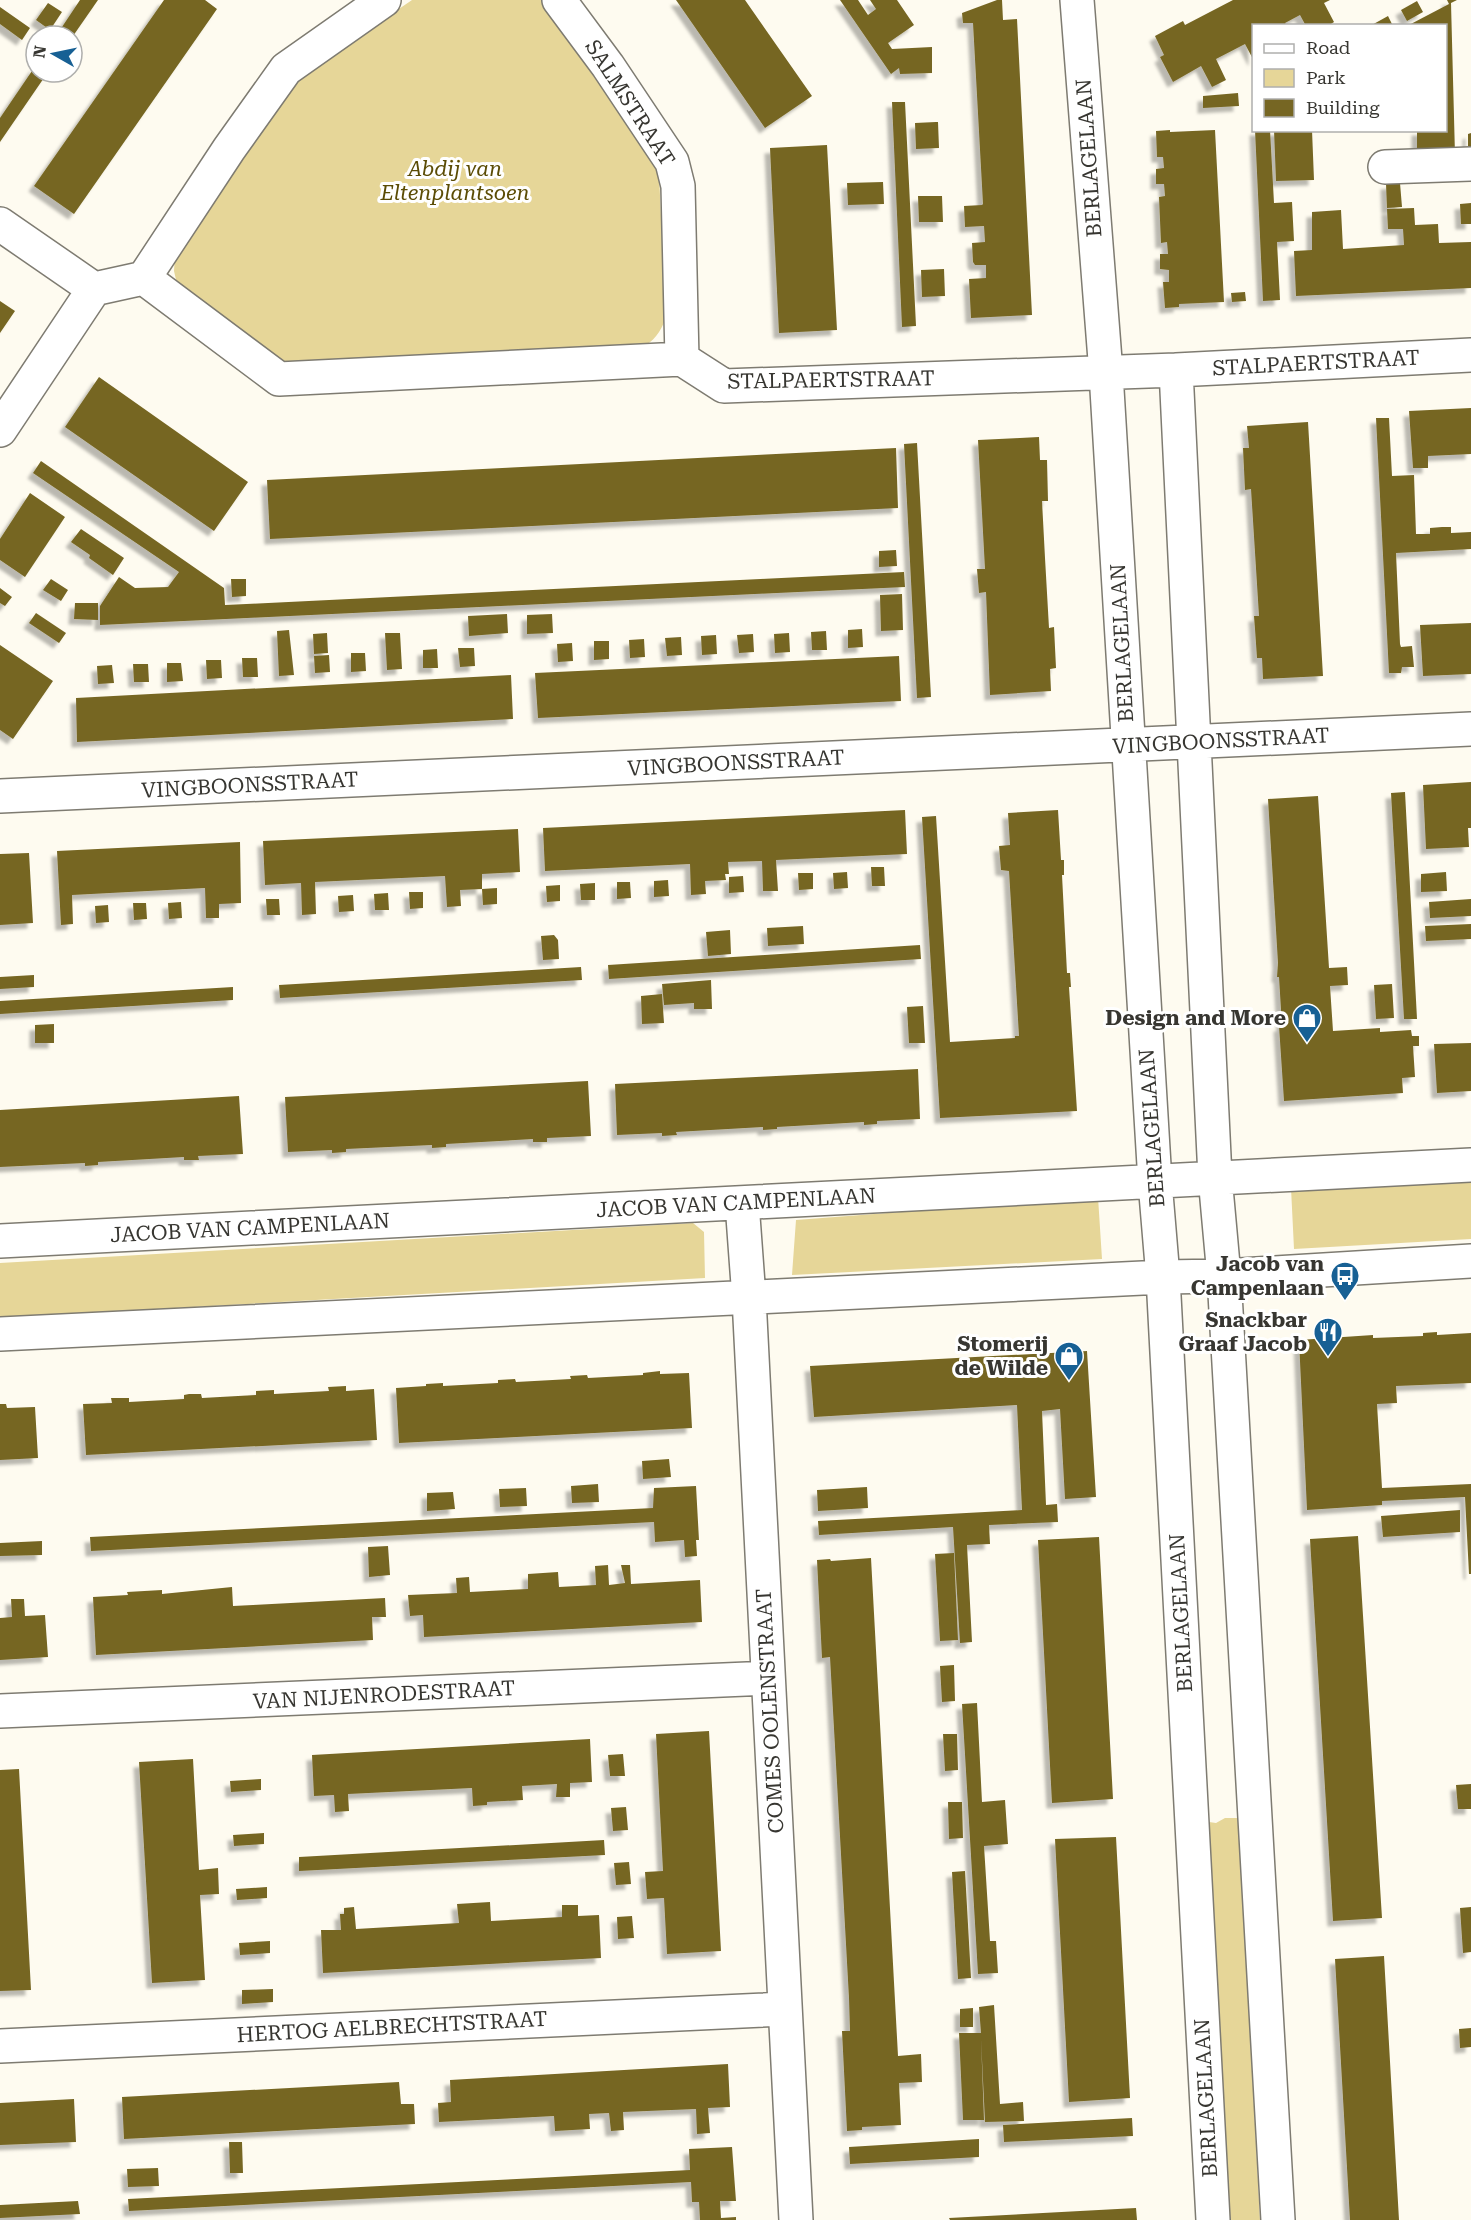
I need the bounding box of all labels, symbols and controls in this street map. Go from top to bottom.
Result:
north arrow [24,24,84,84]
legend [1252,24,1447,132]
street label: SALMSTRAAT [580,35,680,171]
text: Road [1306,37,1351,58]
text: N [29,44,50,59]
text: Park [1306,67,1346,88]
street label: BERLAGELAAN [1071,78,1107,238]
text: Building [1306,97,1380,118]
park label: Abdij van Eltenplantsoen [379,157,530,205]
street label: STALPAERTSTRAAT [1212,346,1420,380]
street label: STALPAERTSTRAAT [727,366,935,394]
street label: BERLAGELAAN [1106,563,1138,723]
street label: VINGBOONSSTRAAT [1112,723,1330,759]
street label: VINGBOONSSTRAAT [627,745,845,781]
street label: VINGBOONSSTRAAT [141,767,359,803]
shop icon: Design and More [1291,1002,1323,1044]
place label: Design and More [1105,1006,1286,1030]
street label: BERLAGELAAN [1134,1048,1170,1208]
street label: JACOB VAN CAMPENLAAN [596,1184,877,1222]
street label: JACOB VAN CAMPENLAAN [110,1209,391,1247]
place label: Jacob van Campenlaan [1191,1252,1324,1300]
bus stop icon: Jacob van Campenlaan [1329,1260,1361,1302]
place label: Snackbar Graaf Jacob [1178,1308,1307,1356]
restaurant icon: Snackbar Graaf Jacob [1312,1316,1344,1358]
place label: Stomerij de Wilde [954,1332,1048,1380]
shop icon: Stomerij de Wilde [1053,1340,1085,1382]
street label: BERLAGELAAN [1165,1533,1197,1693]
street label: COMES OOLENSTRAAT [752,1588,788,1834]
street label: VAN NIJENRODESTRAAT [252,1676,516,1714]
street label: HERTOG AELBRECHTSTRAAT [236,2007,548,2047]
street label: BERLAGELAAN [1190,2018,1222,2178]

